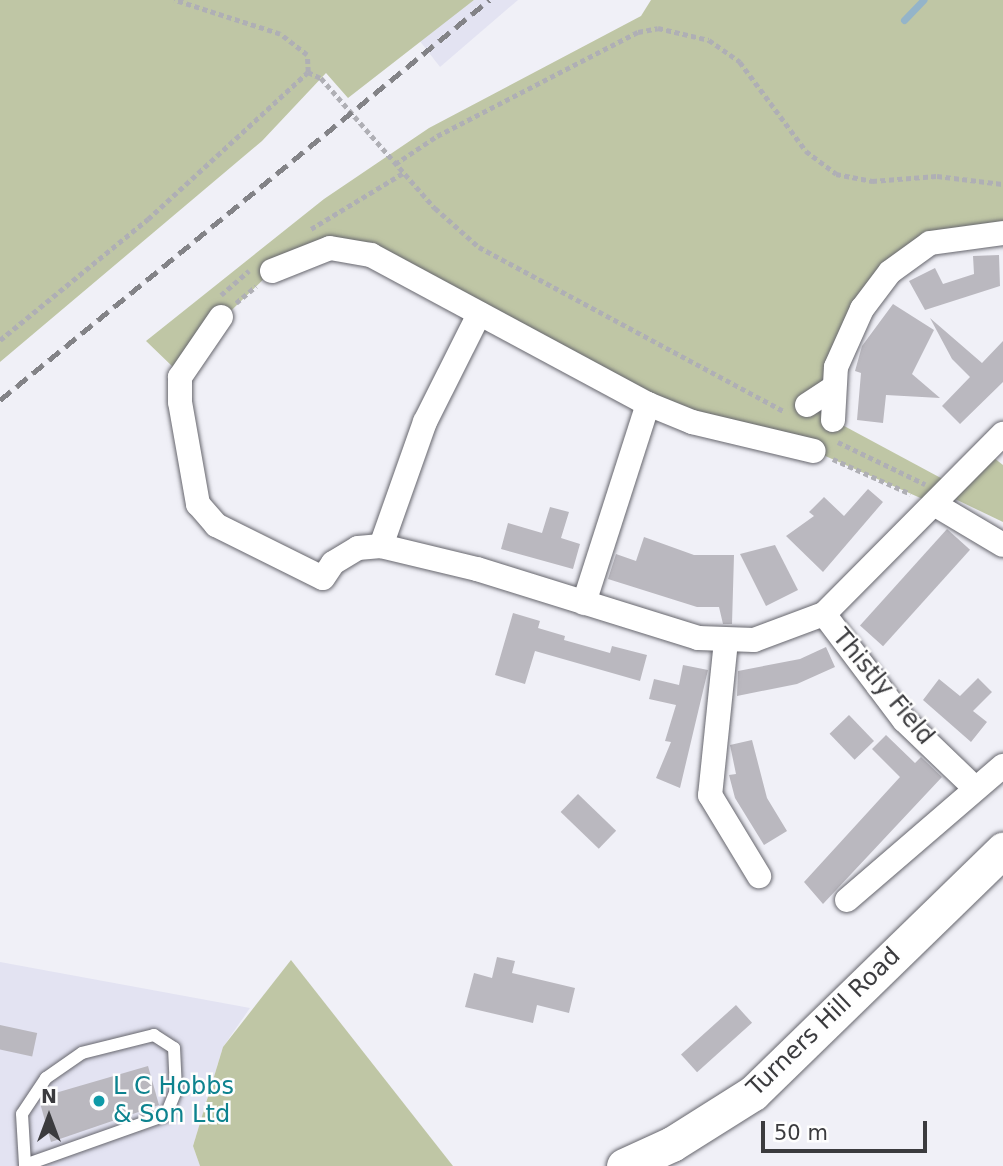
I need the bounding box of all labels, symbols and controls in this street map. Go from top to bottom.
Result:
street label: Thistly Field [826,623,940,751]
street label: Turners Hill Road [742,942,906,1102]
place label: L C Hobbs & Son Ltd [113,1073,234,1129]
north arrow [14,1082,84,1152]
text: N [41,1085,57,1107]
marker: L C Hobbs & Son Ltd [91,1093,107,1109]
scale bar [765,1106,931,1150]
text: 50 m [774,1121,828,1145]

